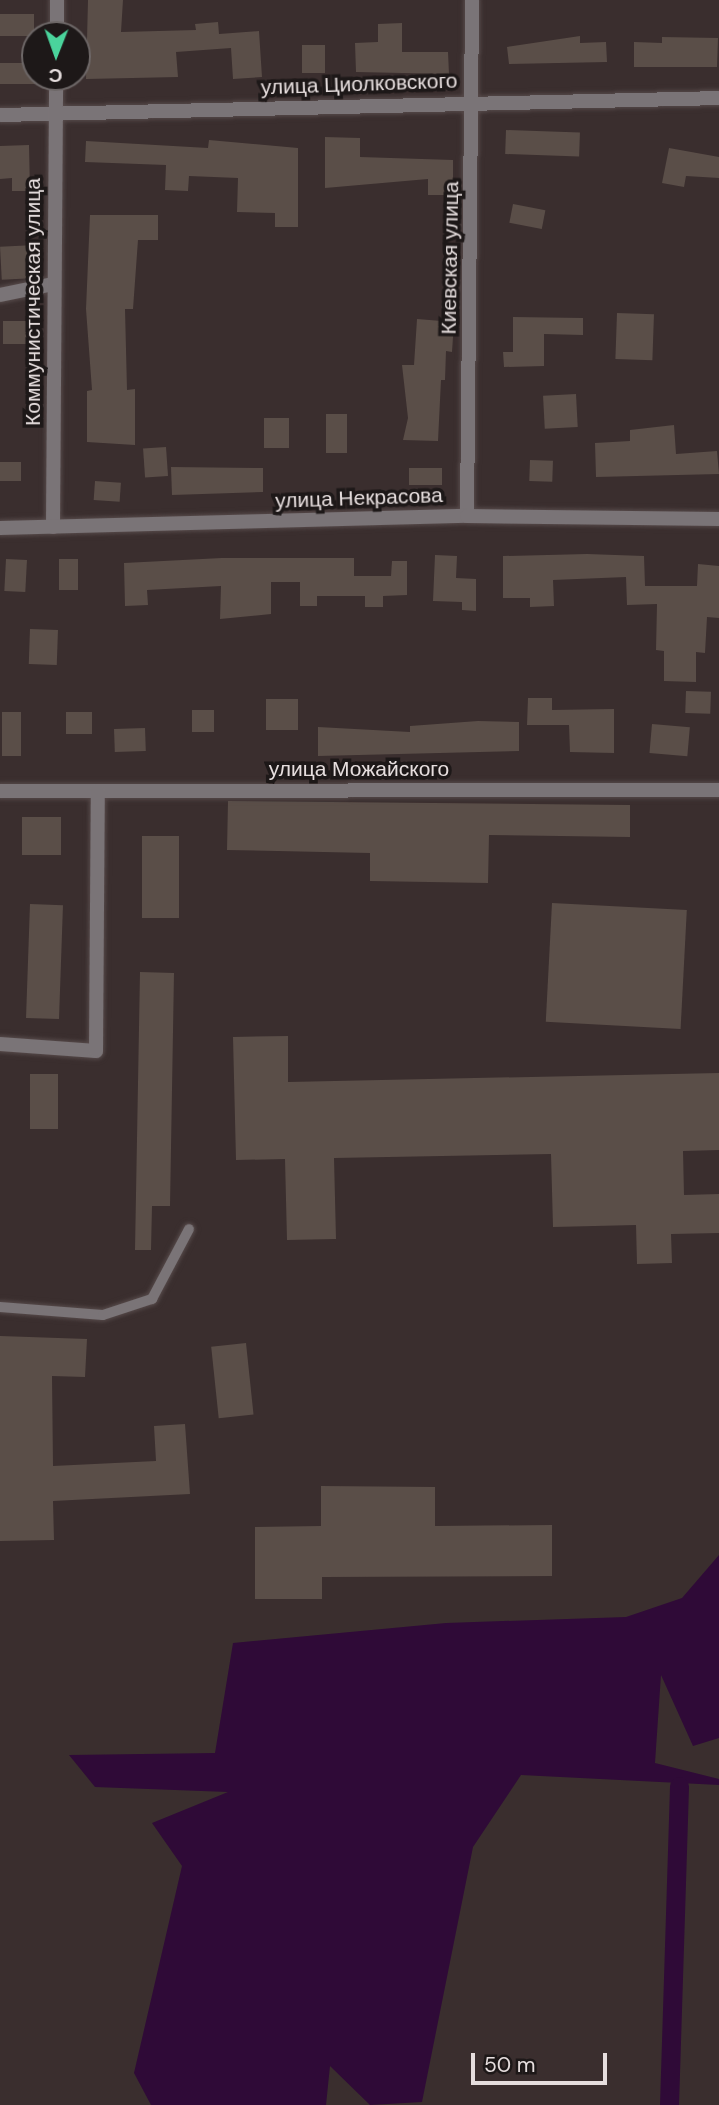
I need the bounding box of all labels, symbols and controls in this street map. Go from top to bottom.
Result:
north arrow [21,21,91,91]
text: С [49,63,63,88]
street label: улица Циолковского [260,68,458,100]
street label: Коммунистическая улица [20,178,46,426]
street label: Киевская улица [436,181,464,335]
street label: улица Некрасова [275,482,443,514]
street label: улица Можайского [269,756,449,782]
scale bar [474,2038,610,2082]
text: 50 m [484,2051,535,2079]

